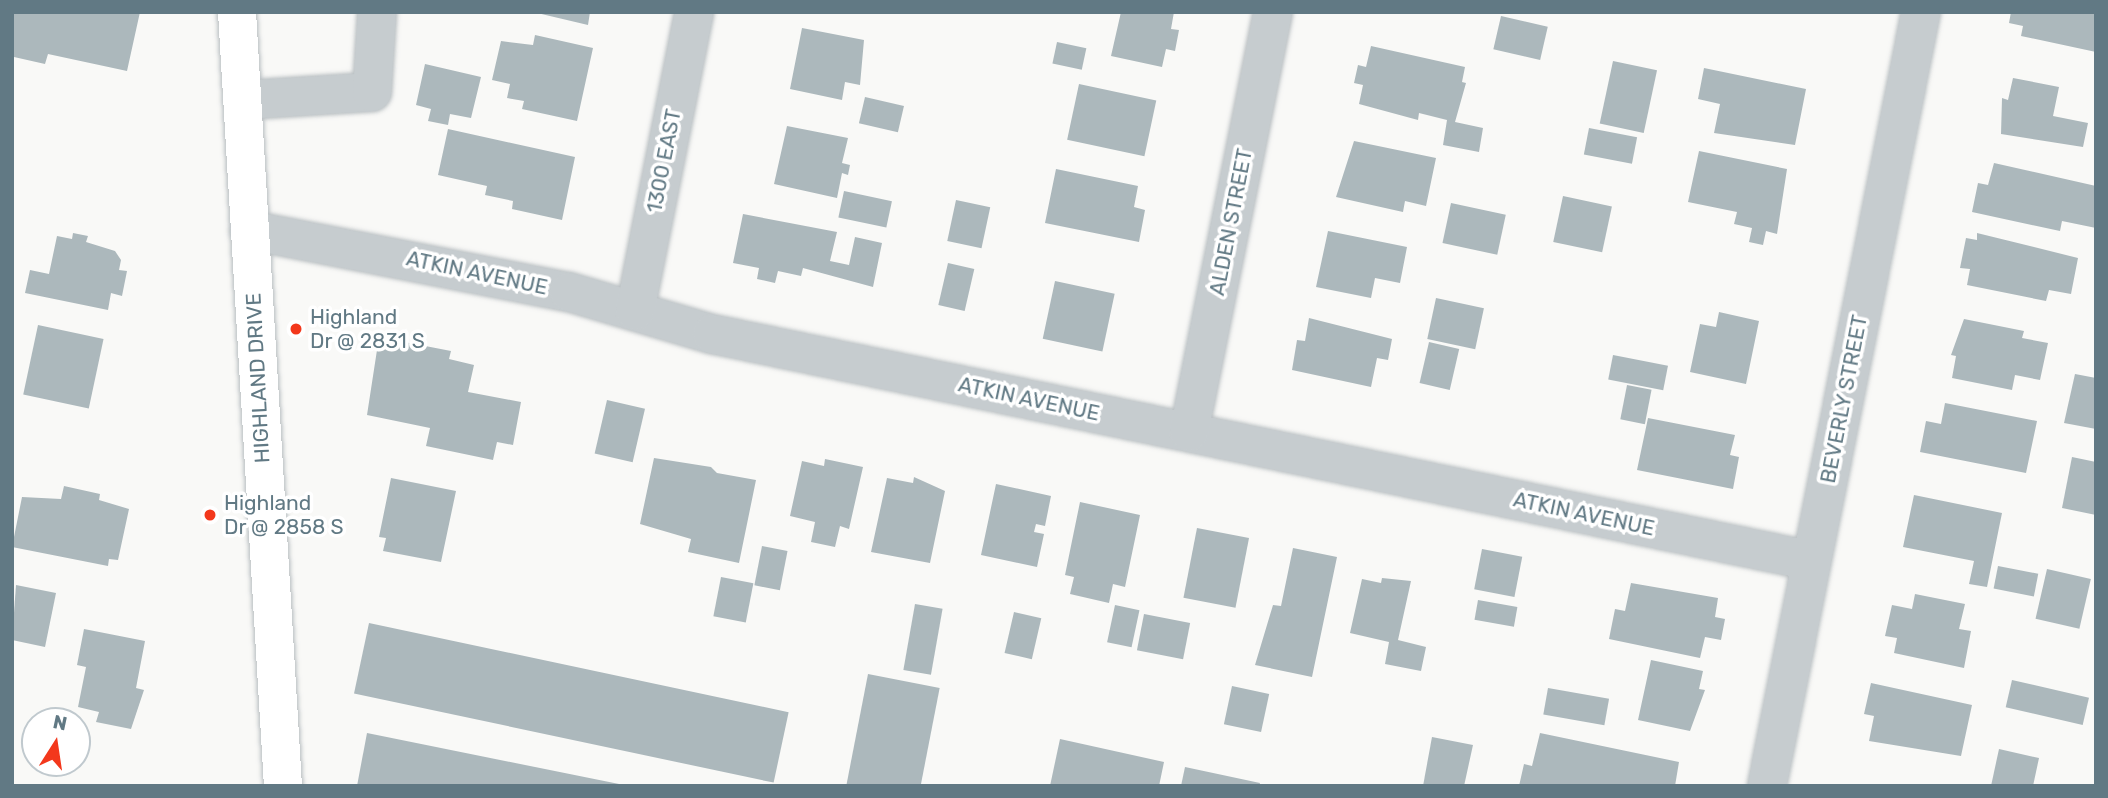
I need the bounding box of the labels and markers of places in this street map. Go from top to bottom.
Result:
place label: Highland Dr @ 2831 S [310,304,425,354]
marker: Highland Dr @ 2831 S [288,321,304,337]
place label: Highland Dr @ 2858 S [224,490,344,540]
marker: Highland Dr @ 2858 S [202,507,218,523]

